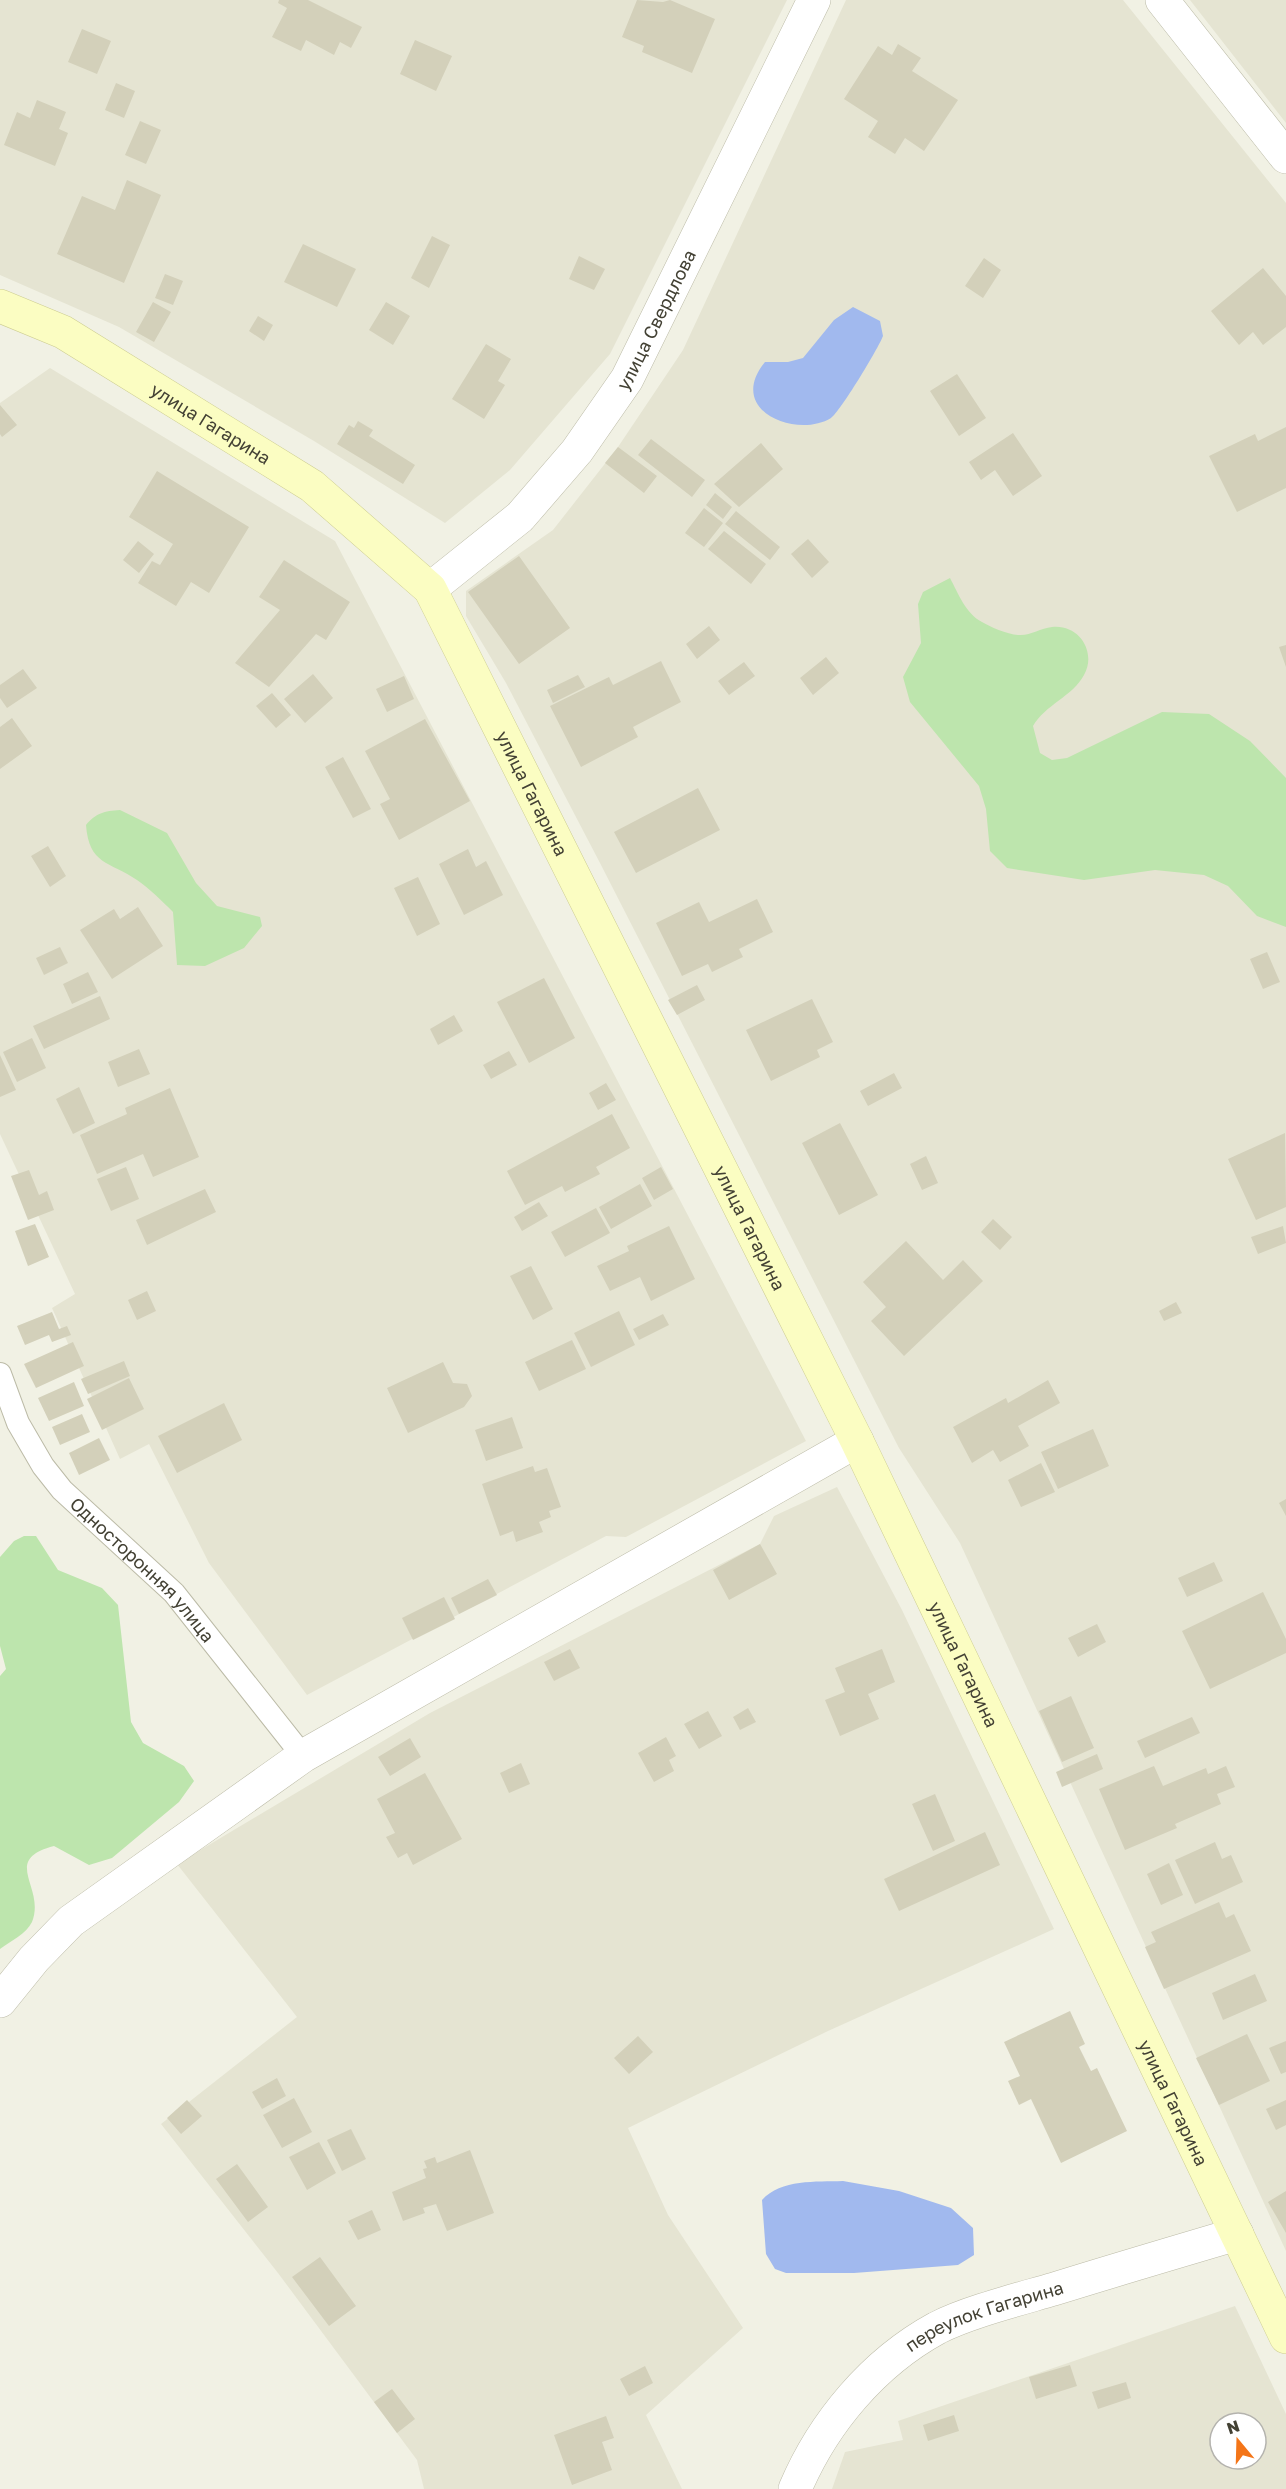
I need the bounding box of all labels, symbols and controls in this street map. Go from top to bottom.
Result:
street label: улица Свердлова [612,246,700,394]
street label: улица Гагарина [147,378,275,469]
street label: улица Гагарина [492,727,573,859]
street label: улица Гагарина [710,1162,791,1294]
street label: Односторонняя улица [66,1492,220,1646]
street label: улица Гагарина [924,1598,1003,1731]
street label: улица Гагарина [1134,2036,1213,2169]
street label: переулок Гагарина [901,2276,1066,2356]
north arrow [1208,2411,1268,2471]
text: N [1224,2415,1242,2438]

